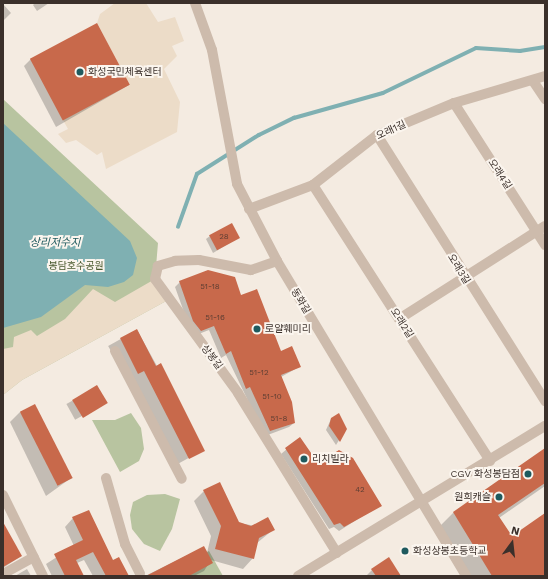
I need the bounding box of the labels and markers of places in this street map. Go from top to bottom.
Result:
place label: 화성국민체육센터 [88,66,162,78]
marker: 화성국민체육센터 [75,67,85,77]
place label: 로얄훼미리 [265,323,311,335]
marker: 로얄훼미리 [252,324,262,334]
place label: 리치빌라 [312,453,349,465]
marker: 리치빌라 [299,454,309,464]
place label: CGV 화성봉담점 [450,468,520,480]
marker: CGV 화성봉담점 [523,469,533,479]
place label: 원희캐슬 [454,491,491,503]
marker: 원희캐슬 [494,492,504,502]
place label: 화성상봉초등학교 [413,545,487,557]
marker: 화성상봉초등학교 [400,546,410,556]

